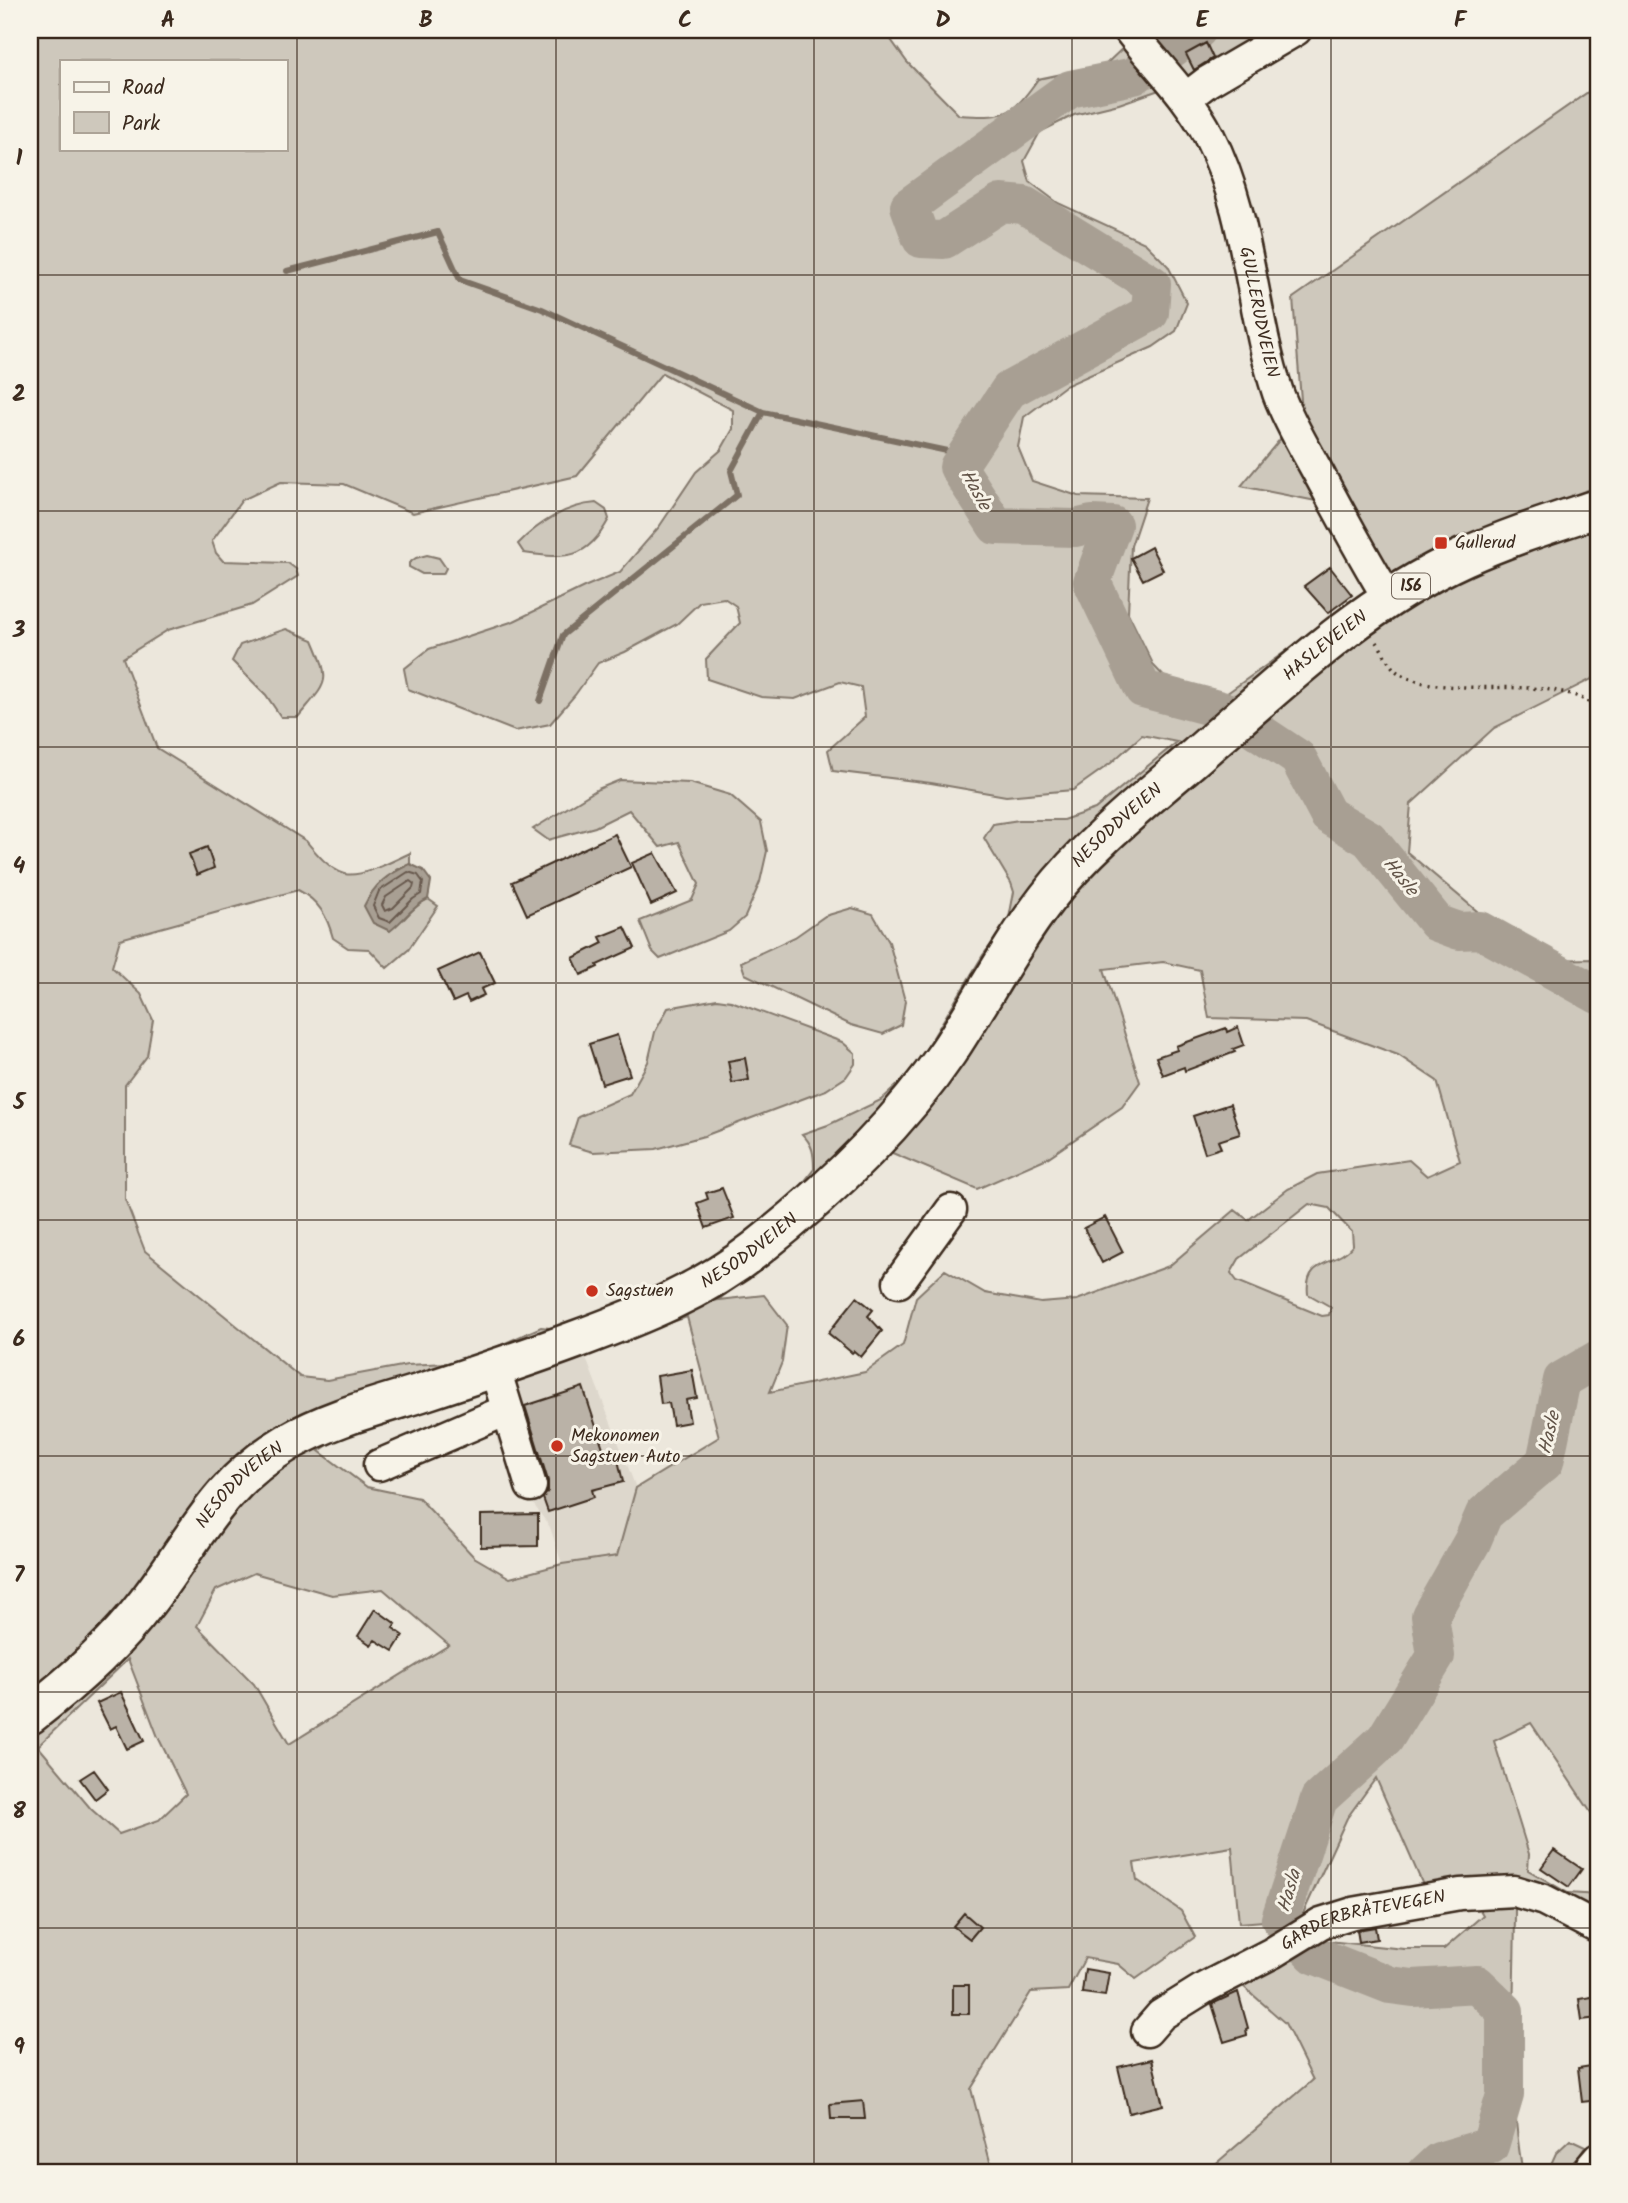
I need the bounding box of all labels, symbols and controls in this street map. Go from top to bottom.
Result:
text: A [161,3,175,39]
text: B [419,3,433,39]
text: C [678,3,692,39]
text: D [935,3,951,39]
text: E [1196,3,1210,39]
text: F [1454,3,1468,39]
legend [60,60,287,150]
text: Road [122,72,165,105]
text: Park [122,108,160,141]
text: 1 [16,141,23,177]
street label: GULLERUDVEIEN [1231,244,1287,381]
text: 2 [12,377,26,413]
water label: Hasle [951,464,1000,518]
place label: Gullerud [1455,529,1516,558]
marker: Gullerud [1433,535,1449,551]
road number: 156 [1392,573,1430,598]
street label: HASLEVEIEN [1276,603,1374,689]
text: 3 [12,613,26,649]
street label: NESODDVEIEN [1065,776,1169,875]
text: 4 [13,849,26,885]
water label: Hasle [1375,851,1427,905]
text: 5 [12,1085,27,1121]
street label: NESODDVEIEN [695,1206,805,1297]
place label: Sagstuen [606,1277,674,1306]
marker: Sagstuen [584,1283,600,1299]
text: 6 [13,1322,25,1358]
water label: Hasle [1531,1406,1570,1457]
place label: Mekonomen Sagstuen Auto [571,1422,680,1472]
street label: NESODDVEIEN [188,1434,289,1535]
marker: Mekonomen Sagstuen Auto [549,1438,565,1454]
text: 7 [14,1558,26,1594]
text: 8 [12,1794,26,1830]
water label: Hasla [1270,1865,1311,1916]
street label: GARDERBRÅTEVEGEN [1275,1882,1448,1959]
text: 9 [13,2030,25,2066]

